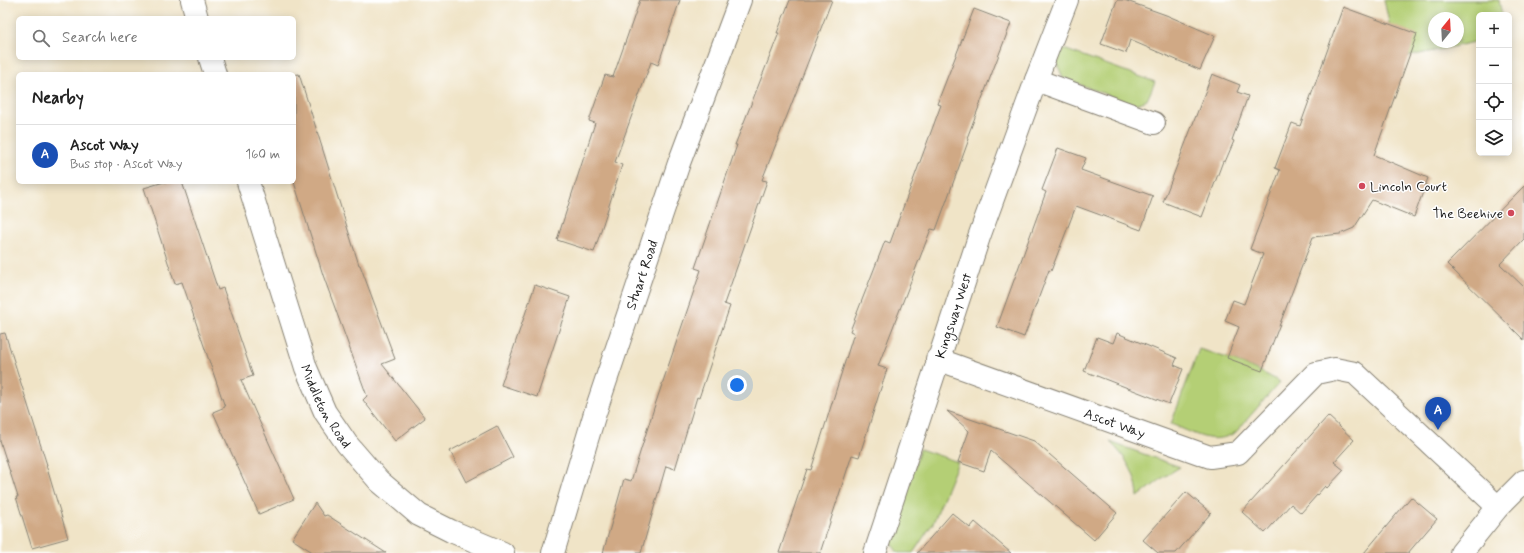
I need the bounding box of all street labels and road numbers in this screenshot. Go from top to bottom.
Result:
street label: Stuart Road [622,238,663,312]
street label: Kingsway West [932,270,977,361]
street label: Middleton Road [296,362,355,452]
street label: Ascot Way [1081,405,1148,443]

